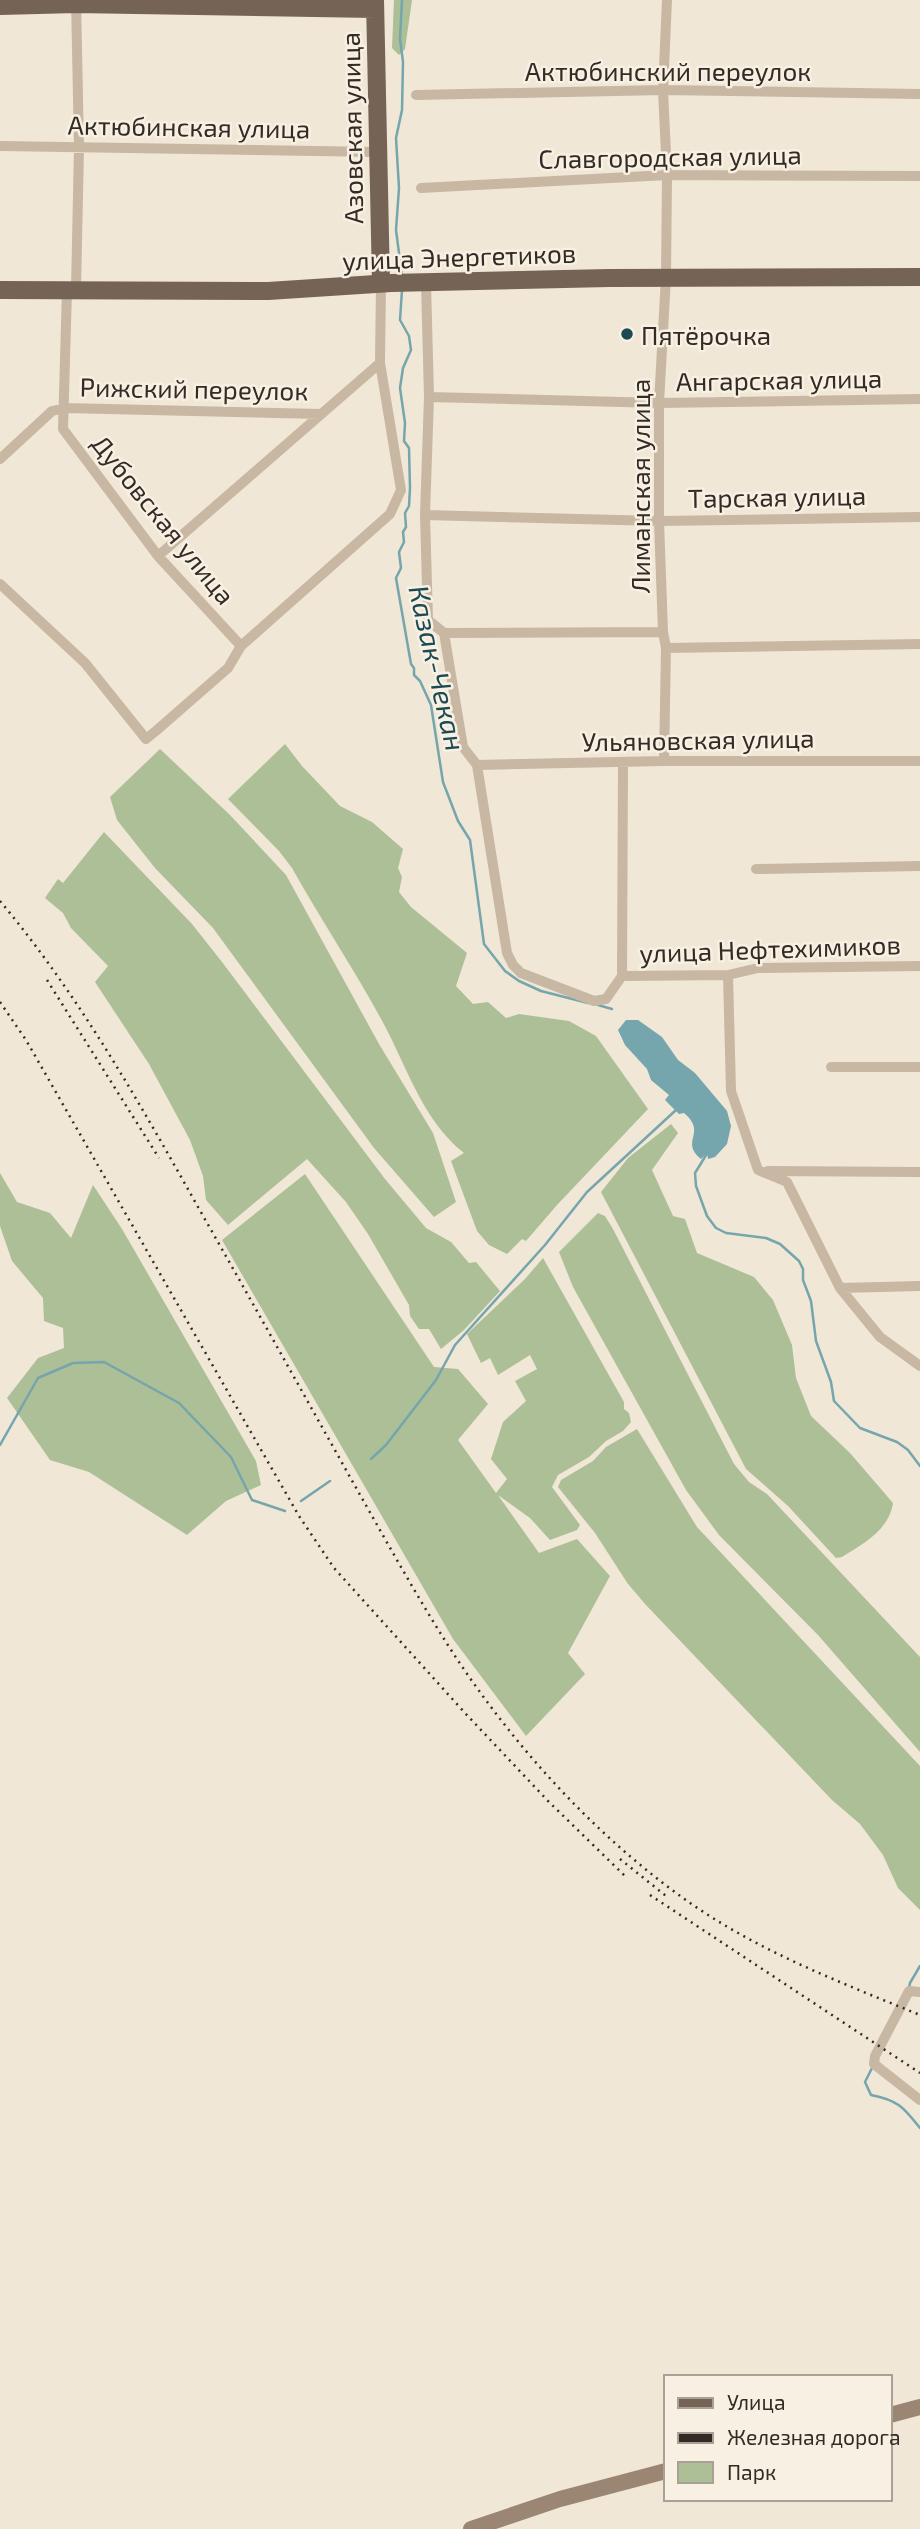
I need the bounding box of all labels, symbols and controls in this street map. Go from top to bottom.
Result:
street label: Азовская улица [334,32,369,224]
street label: Актюбинский переулок [525,55,811,87]
street label: Актюбинская улица [68,108,310,145]
street label: Славгородская улица [538,138,802,175]
street label: улица Энергетиков [341,236,577,277]
place label: Пятёрочка [641,319,771,350]
marker: Пятёрочка [619,326,635,342]
street label: Ангарская улица [676,362,882,397]
street label: Рижский переулок [79,371,309,406]
street label: Лиманская улица [624,379,656,593]
street label: Дубовская улица [85,428,242,611]
street label: Тарская улица [688,479,866,514]
water label: Казак-Чекан [402,582,474,754]
street label: Ульяновская улица [581,721,815,758]
street label: улица Нефтехимиков [639,928,901,969]
legend [664,2375,892,2501]
text: Улица [727,2389,786,2414]
text: Железная дорога [727,2424,900,2449]
text: Парк [727,2459,776,2484]

